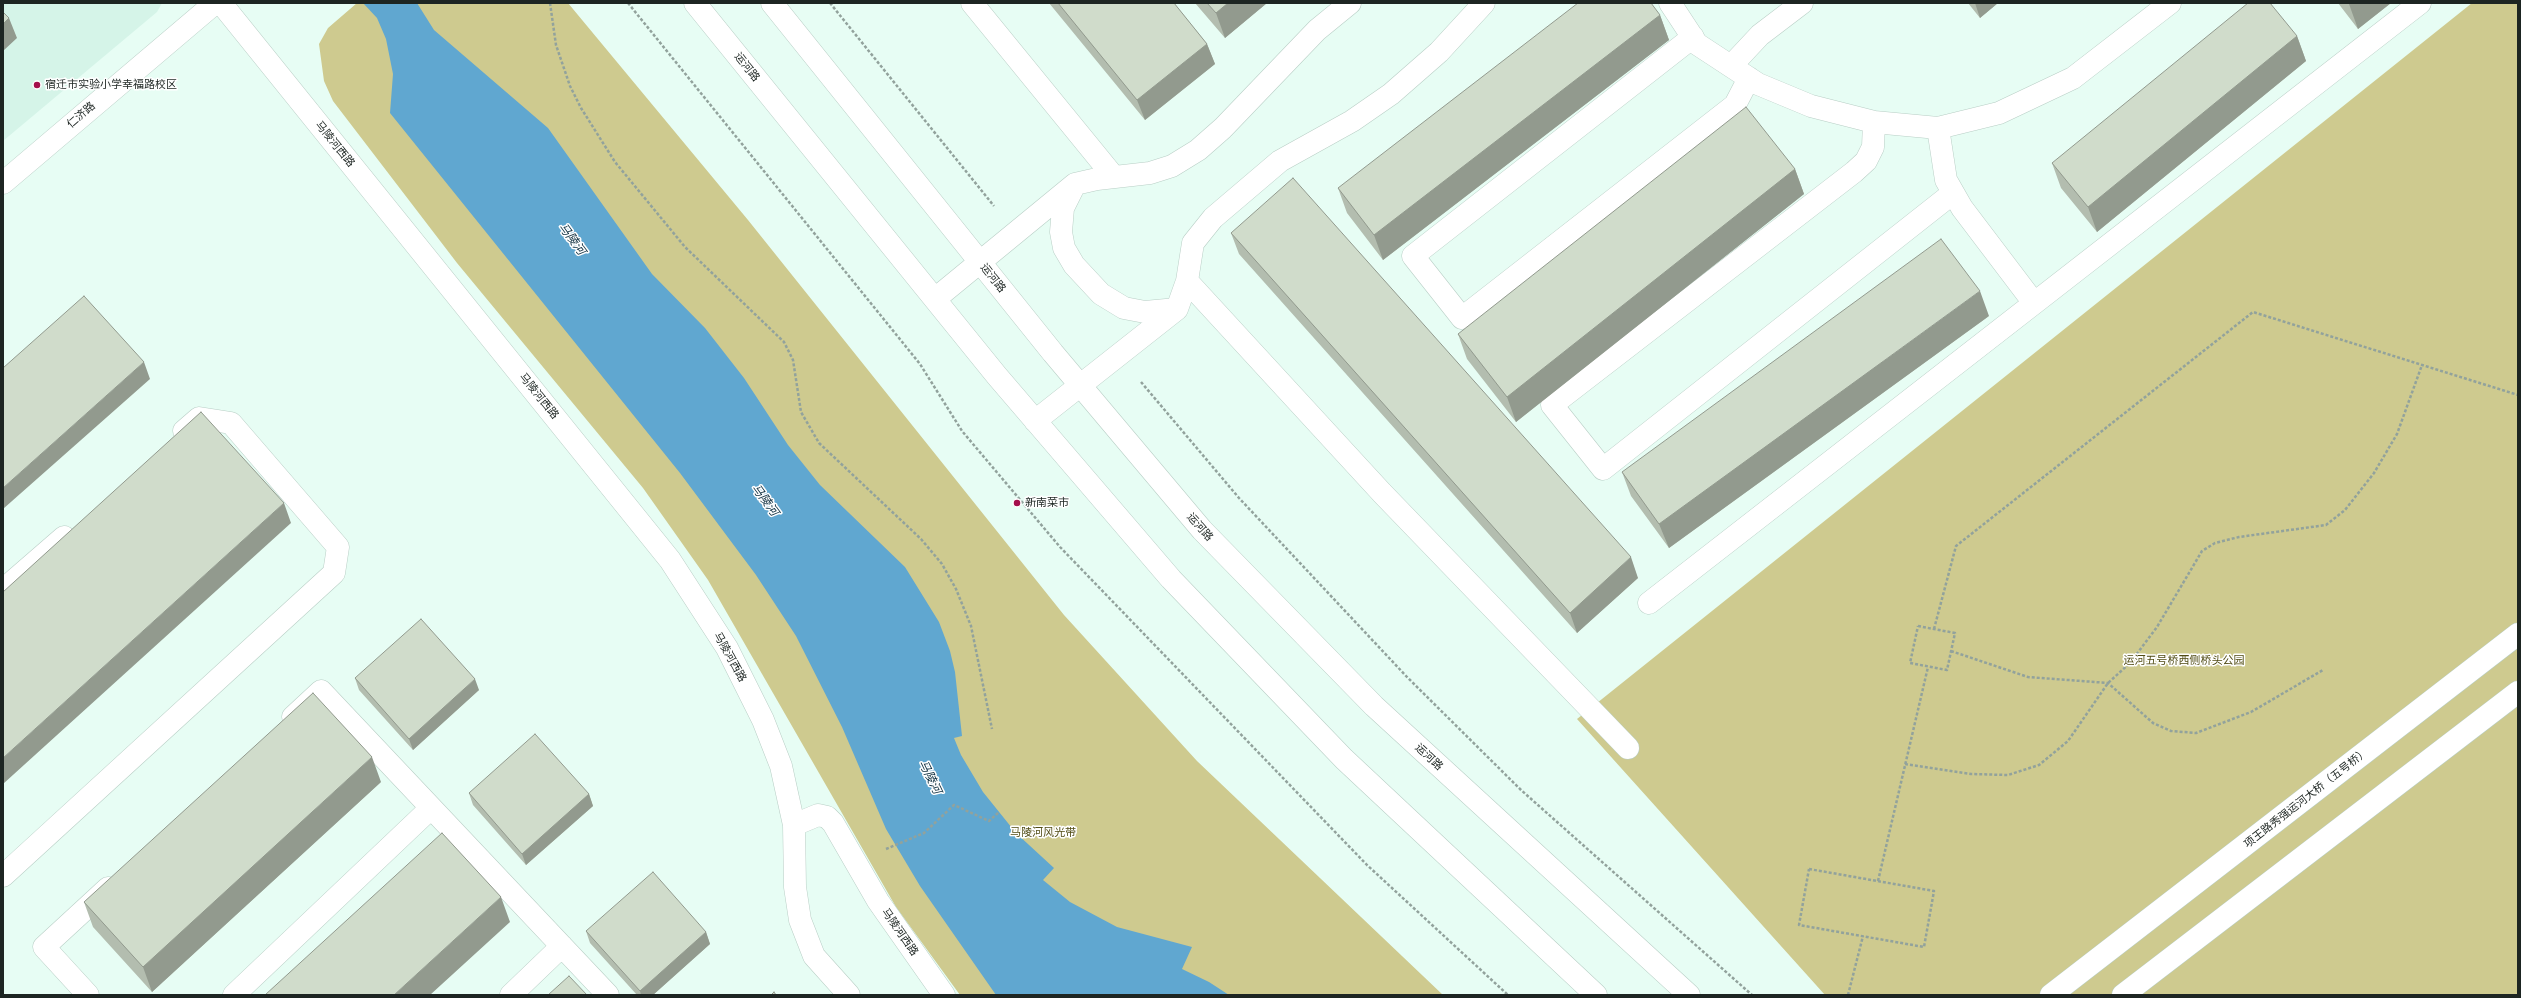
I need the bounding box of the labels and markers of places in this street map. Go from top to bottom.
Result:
place label: 宿迁市实验小学幸福路校区 [45,78,177,92]
marker: 宿迁市实验小学幸福路校区 [32,80,42,90]
place label: 新南菜市 [1025,496,1069,510]
marker: 新南菜市 [1012,498,1022,508]

